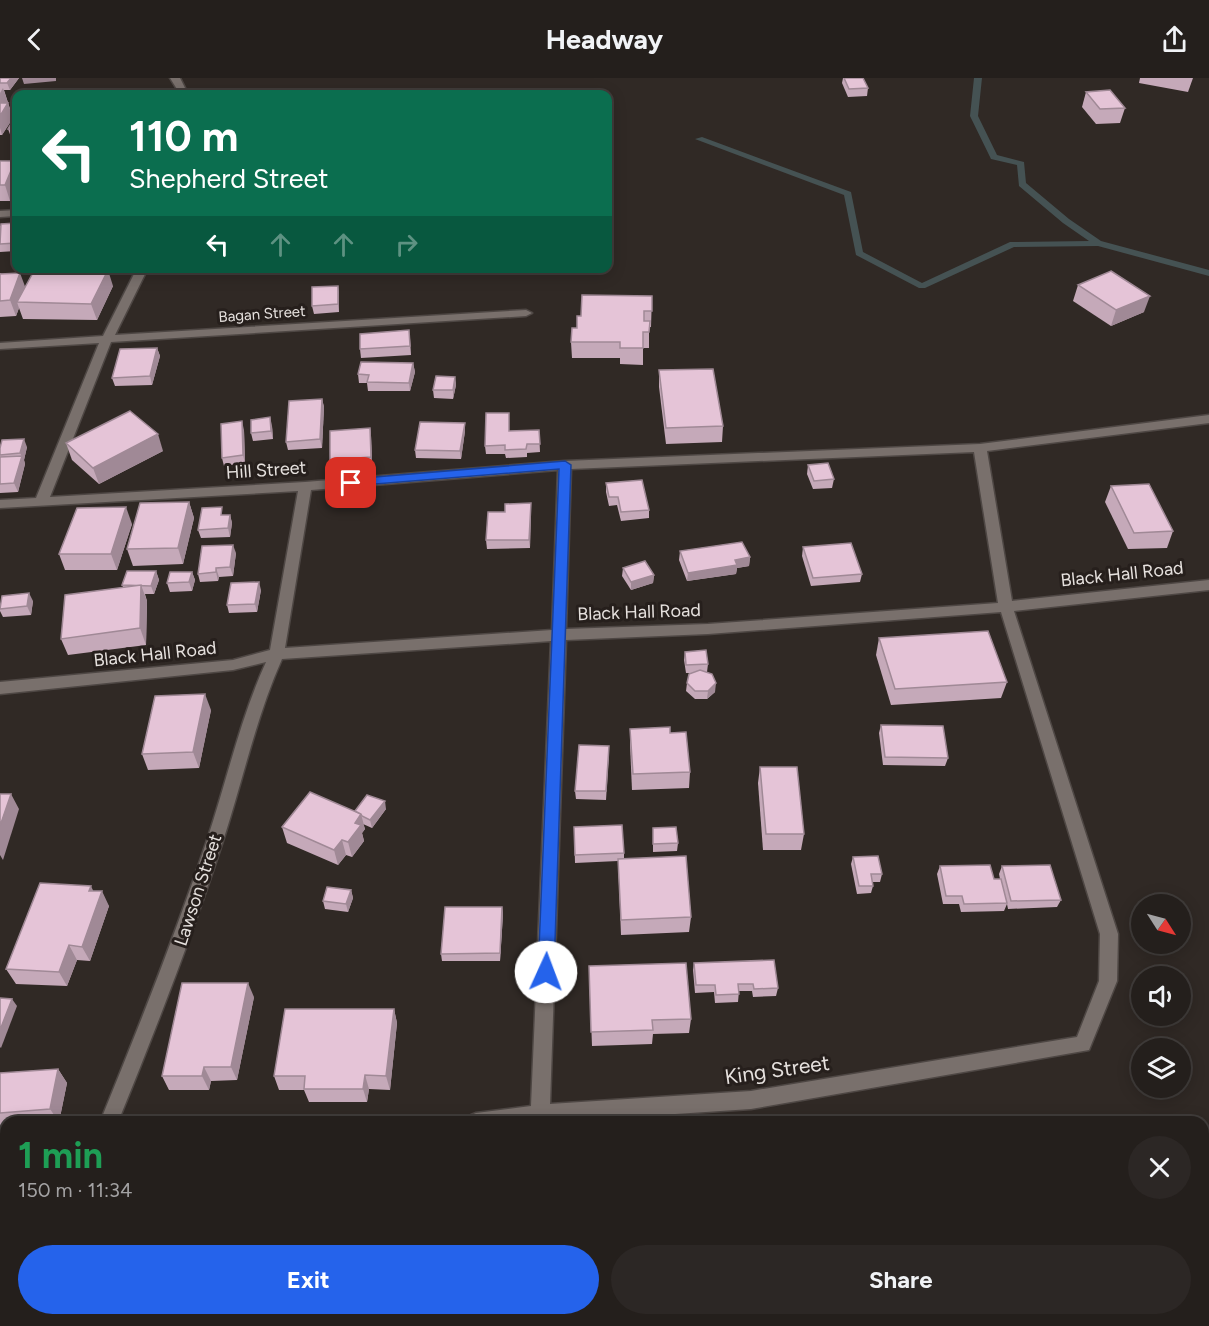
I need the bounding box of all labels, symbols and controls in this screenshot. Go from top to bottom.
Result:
icon: back [18,23,51,56]
text: Headway [546,23,663,56]
icon: share [1158,23,1191,56]
text: 110 m [129,111,238,162]
icon: left [30,114,108,192]
text: Shepherd Street [129,162,328,195]
icon: left [201,228,234,261]
icon: ahead [264,228,297,261]
icon: ahead [327,228,360,261]
icon: right [390,228,423,261]
street label: Bagan Street [218,302,307,326]
street label: Hill Street [225,456,307,484]
pin [325,457,376,508]
icon: arrive [334,466,367,499]
street label: Black Hall Road [1059,557,1185,591]
street label: Black Hall Road [577,599,701,625]
street label: Black Hall Road [92,637,218,671]
street label: Lawson Street [170,831,226,949]
north arrow [1131,894,1191,954]
map controls [1131,894,1191,1098]
position arrow [514,940,578,1004]
button: sound [1131,966,1191,1026]
button: layers [1131,1038,1191,1098]
street label: King Street [723,1050,831,1089]
text: 1 min [18,1134,103,1177]
button: close [1128,1136,1191,1199]
text: 150 m · 11:34 [18,1178,132,1202]
button: Exit [18,1245,599,1314]
button: Share [611,1245,1191,1314]

